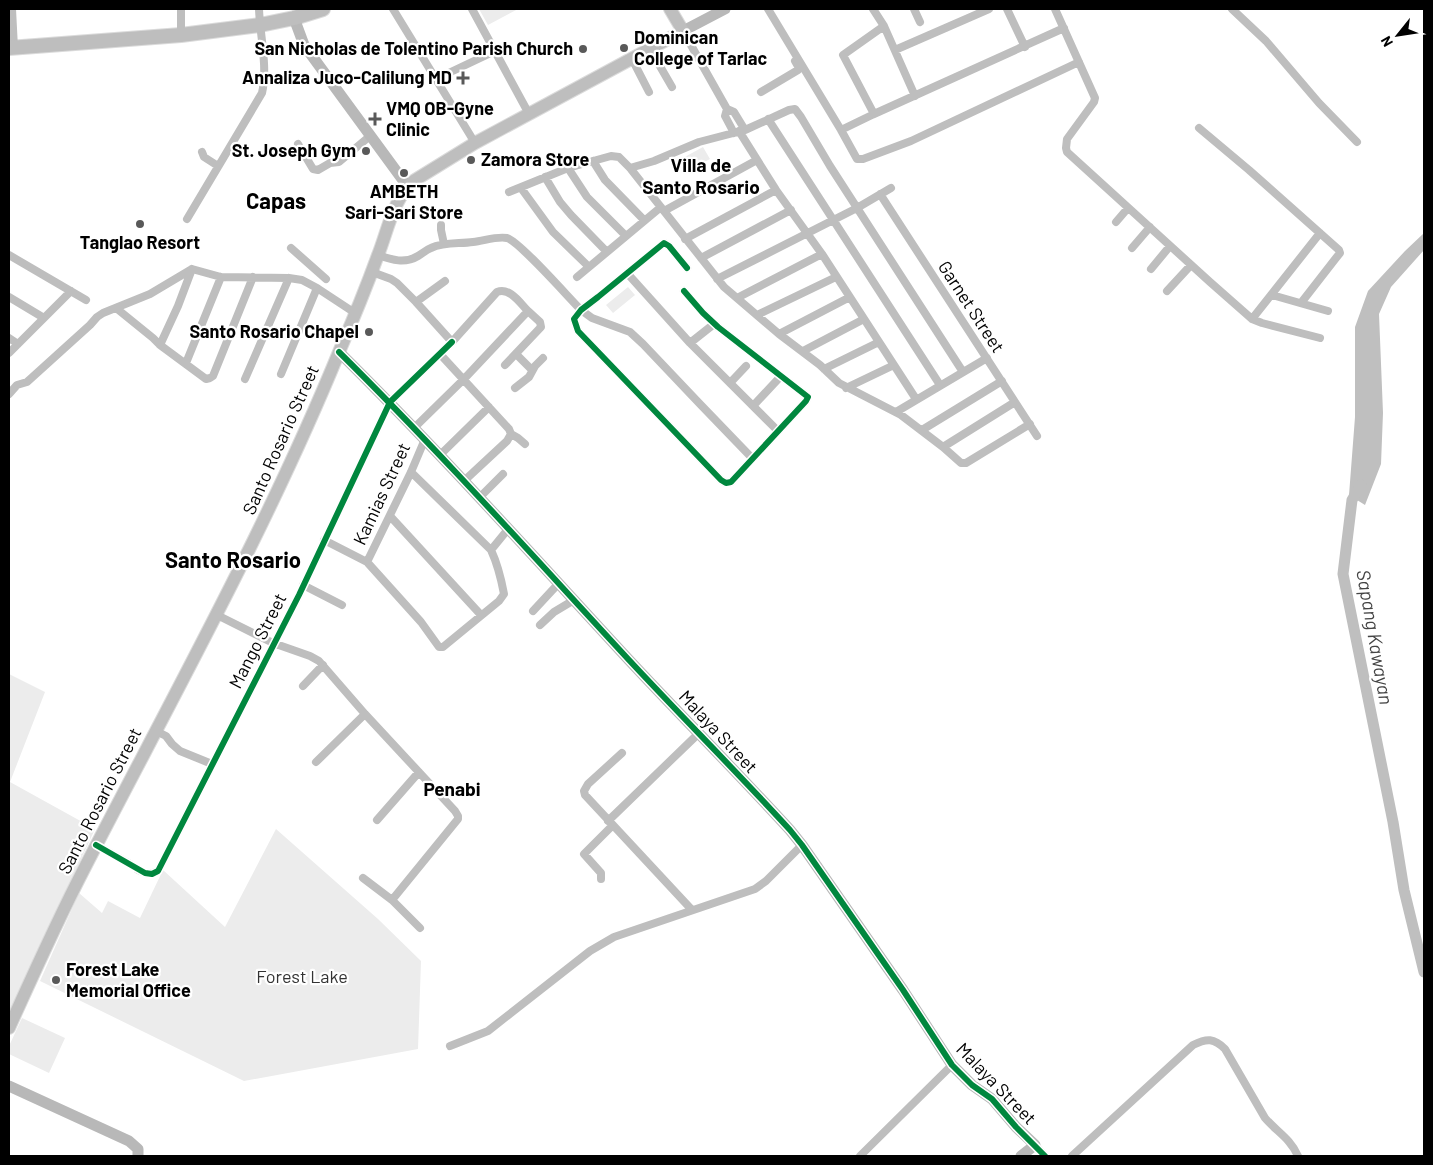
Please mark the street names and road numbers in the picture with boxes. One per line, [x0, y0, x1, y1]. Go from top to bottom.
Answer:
street label: Garnet Street [934, 256, 1010, 356]
street label: Santo Rosario Street [237, 361, 323, 518]
street label: Kamias Street [348, 439, 414, 548]
street label: Mango Street [224, 589, 291, 692]
street label: Malaya Street [675, 685, 763, 777]
street label: Santo Rosario Street [53, 724, 146, 877]
street label: Malaya Street [952, 1038, 1041, 1129]

